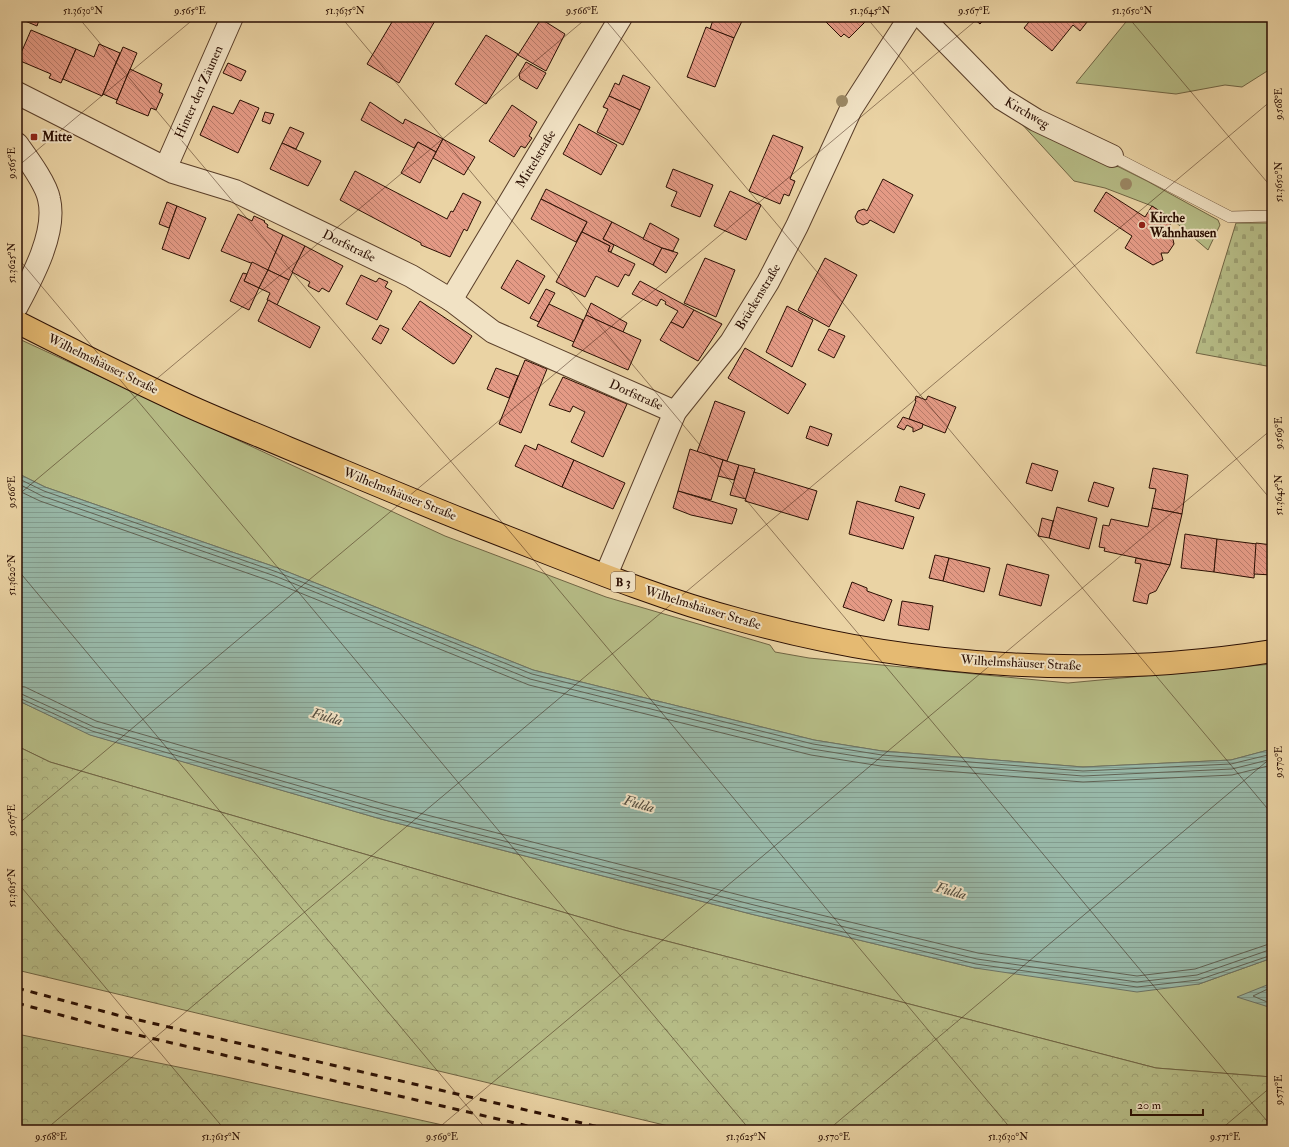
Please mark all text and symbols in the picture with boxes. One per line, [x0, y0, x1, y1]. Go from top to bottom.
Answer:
text: 51.3630°N [63, 5, 103, 17]
text: 9.565°E [173, 5, 206, 17]
text: 51.3635°N [325, 5, 365, 17]
text: 9.566°E [565, 5, 598, 17]
text: 51.3645°N [849, 5, 891, 17]
text: 9.567°E [957, 5, 990, 17]
text: 51.3650°N [1112, 5, 1152, 17]
street label: Hinter den Zäunen [171, 43, 227, 141]
text: 9.568°E [1273, 88, 1285, 121]
street label: Kirchweg [1002, 94, 1053, 132]
street label: Mittelstraße [513, 127, 560, 191]
place label: Mitte [41, 129, 72, 145]
marker: Mitte [29, 132, 39, 142]
text: 9.565°E [6, 147, 18, 180]
text: 51.3650°N [1273, 162, 1285, 202]
place label: Kirche Wahnhausen [1149, 210, 1217, 241]
marker: Kirche Wahnhausen [1137, 220, 1147, 230]
street label: Dorfstraße [320, 226, 379, 266]
text: 51.3625°N [6, 243, 18, 283]
street label: Brückenstraße [732, 260, 784, 333]
street label: Wilhelmshäuser Straße [44, 330, 161, 398]
street label: Dorfstraße [607, 376, 666, 414]
text: 9.569°E [1273, 417, 1285, 450]
street label: Wilhelmshäuser Straße [340, 464, 459, 524]
text: 51.3645°N [1273, 474, 1285, 516]
text: 9.566°E [6, 476, 18, 509]
text: 51.3620°N [6, 554, 18, 596]
road number: B 3 [611, 572, 635, 592]
street label: Wilhelmshäuser Straße [642, 582, 764, 633]
street label: Wilhelmshäuser Straße [959, 652, 1082, 674]
water label: Fulda [309, 704, 345, 730]
text: 9.570°E [1273, 746, 1285, 779]
water label: Fulda [621, 791, 657, 817]
text: 9.567°E [6, 804, 18, 837]
text: 51.3615°N [6, 868, 18, 908]
water label: Fulda [933, 878, 969, 904]
text: 9.571°E [1273, 1075, 1285, 1106]
scale bar [1131, 1091, 1203, 1117]
text: 20 m [1137, 1098, 1162, 1113]
text: 9.568°E [34, 1131, 67, 1143]
text: 51.3615°N [201, 1131, 241, 1143]
text: 9.569°E [425, 1131, 458, 1143]
text: 51.3625°N [726, 1131, 766, 1143]
text: 9.570°E [817, 1131, 850, 1143]
text: 51.3630°N [988, 1131, 1028, 1143]
text: 9.571°E [1209, 1131, 1240, 1143]

